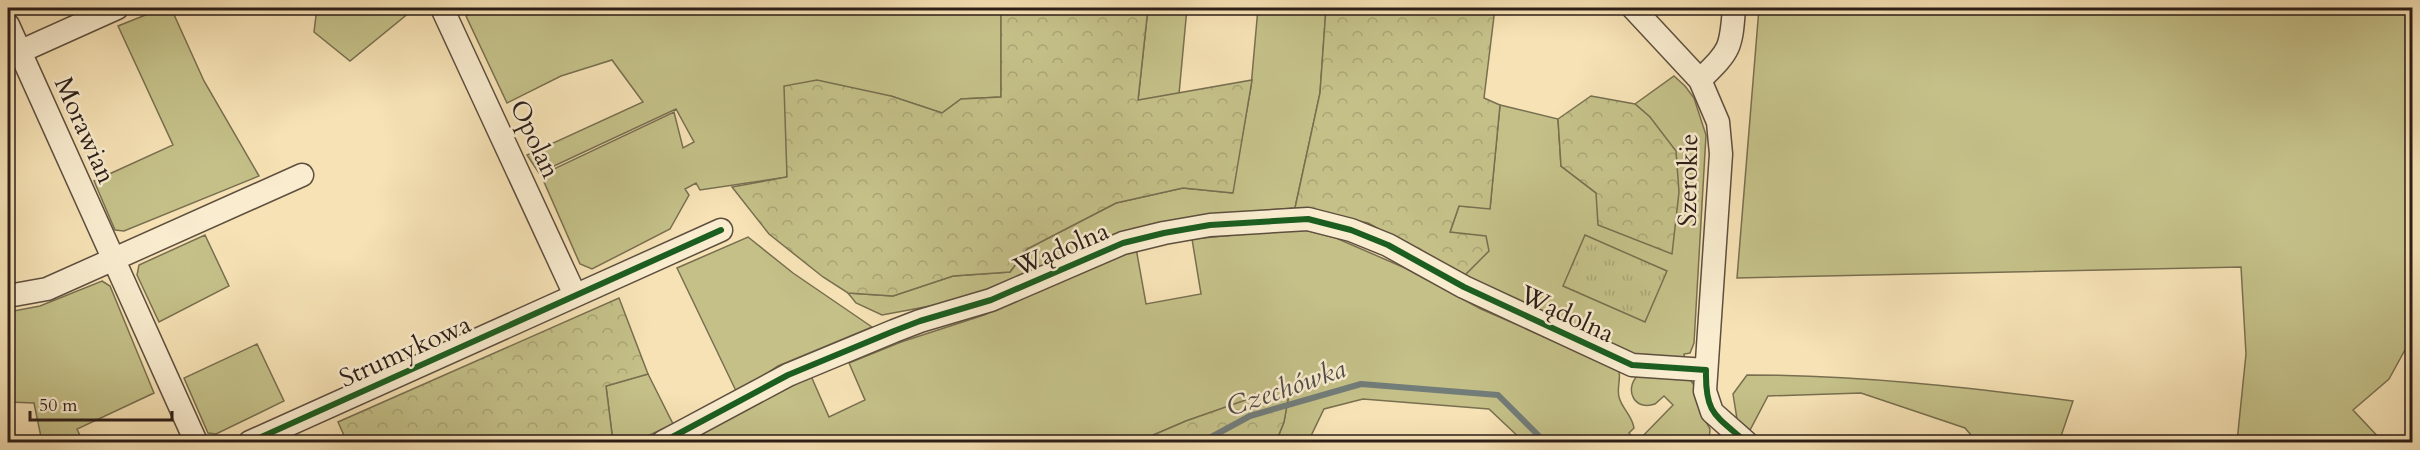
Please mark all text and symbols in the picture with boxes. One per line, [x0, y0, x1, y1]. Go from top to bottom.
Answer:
street label: Morawian [46, 71, 124, 189]
street label: Opolan [502, 94, 568, 184]
street label: Szerokie [1670, 133, 1706, 227]
street label: Wądolna [1007, 213, 1114, 285]
street label: Wądolna [1513, 277, 1620, 351]
street label: Strumykowa [334, 306, 476, 396]
water label: Czechówka [1221, 350, 1351, 426]
scale bar [30, 384, 172, 422]
text: 50 m [39, 393, 78, 418]

